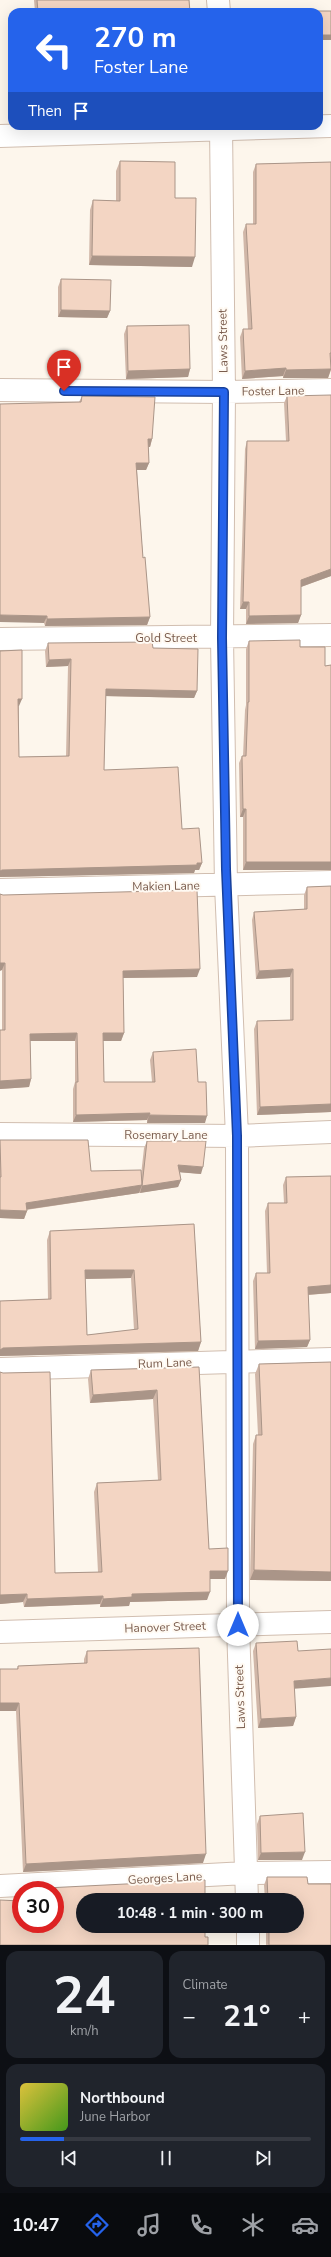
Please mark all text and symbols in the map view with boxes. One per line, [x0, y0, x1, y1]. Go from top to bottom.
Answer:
text: 270 m [94, 19, 177, 57]
icon: left [28, 24, 80, 76]
text: Foster Lane [94, 55, 188, 79]
icon: arrive [70, 100, 92, 122]
text: Then [28, 101, 62, 121]
street label: Laws Street [214, 308, 232, 373]
pin [47, 350, 81, 391]
icon: arrive [53, 356, 75, 378]
street label: Foster Lane [242, 382, 304, 400]
street label: Gold Street [135, 630, 198, 646]
street label: Makien Lane [132, 877, 200, 895]
street label: Rosemary Lane [124, 1127, 208, 1143]
street label: Rum Lane [138, 1354, 192, 1372]
position arrow [217, 1604, 259, 1646]
street label: Hanover Street [124, 1618, 207, 1636]
street label: Laws Street [231, 1664, 249, 1729]
street label: Georges Lane [127, 1868, 203, 1888]
speed limit sign: 30 [12, 1881, 64, 1933]
text: 10:48 · 1 min · 300 m [117, 1903, 263, 1923]
text: 24 [53, 1960, 115, 2031]
text: Climate [183, 1976, 228, 1994]
text: 21° [223, 1996, 270, 2037]
text: − [183, 2002, 196, 2032]
text: + [298, 2002, 311, 2032]
text: km/h [70, 2022, 99, 2040]
text: Northbound [80, 2088, 165, 2108]
text: June Harbor [80, 2108, 150, 2126]
icon: previous [58, 2147, 80, 2169]
icon: pause [155, 2147, 177, 2169]
icon: next [252, 2147, 274, 2169]
icon: directions [83, 2211, 111, 2239]
icon: music [135, 2211, 163, 2239]
icon: phone [187, 2211, 215, 2239]
icon: climate [239, 2211, 267, 2239]
icon: car [291, 2211, 319, 2239]
text: 10:47 [12, 2213, 60, 2237]

